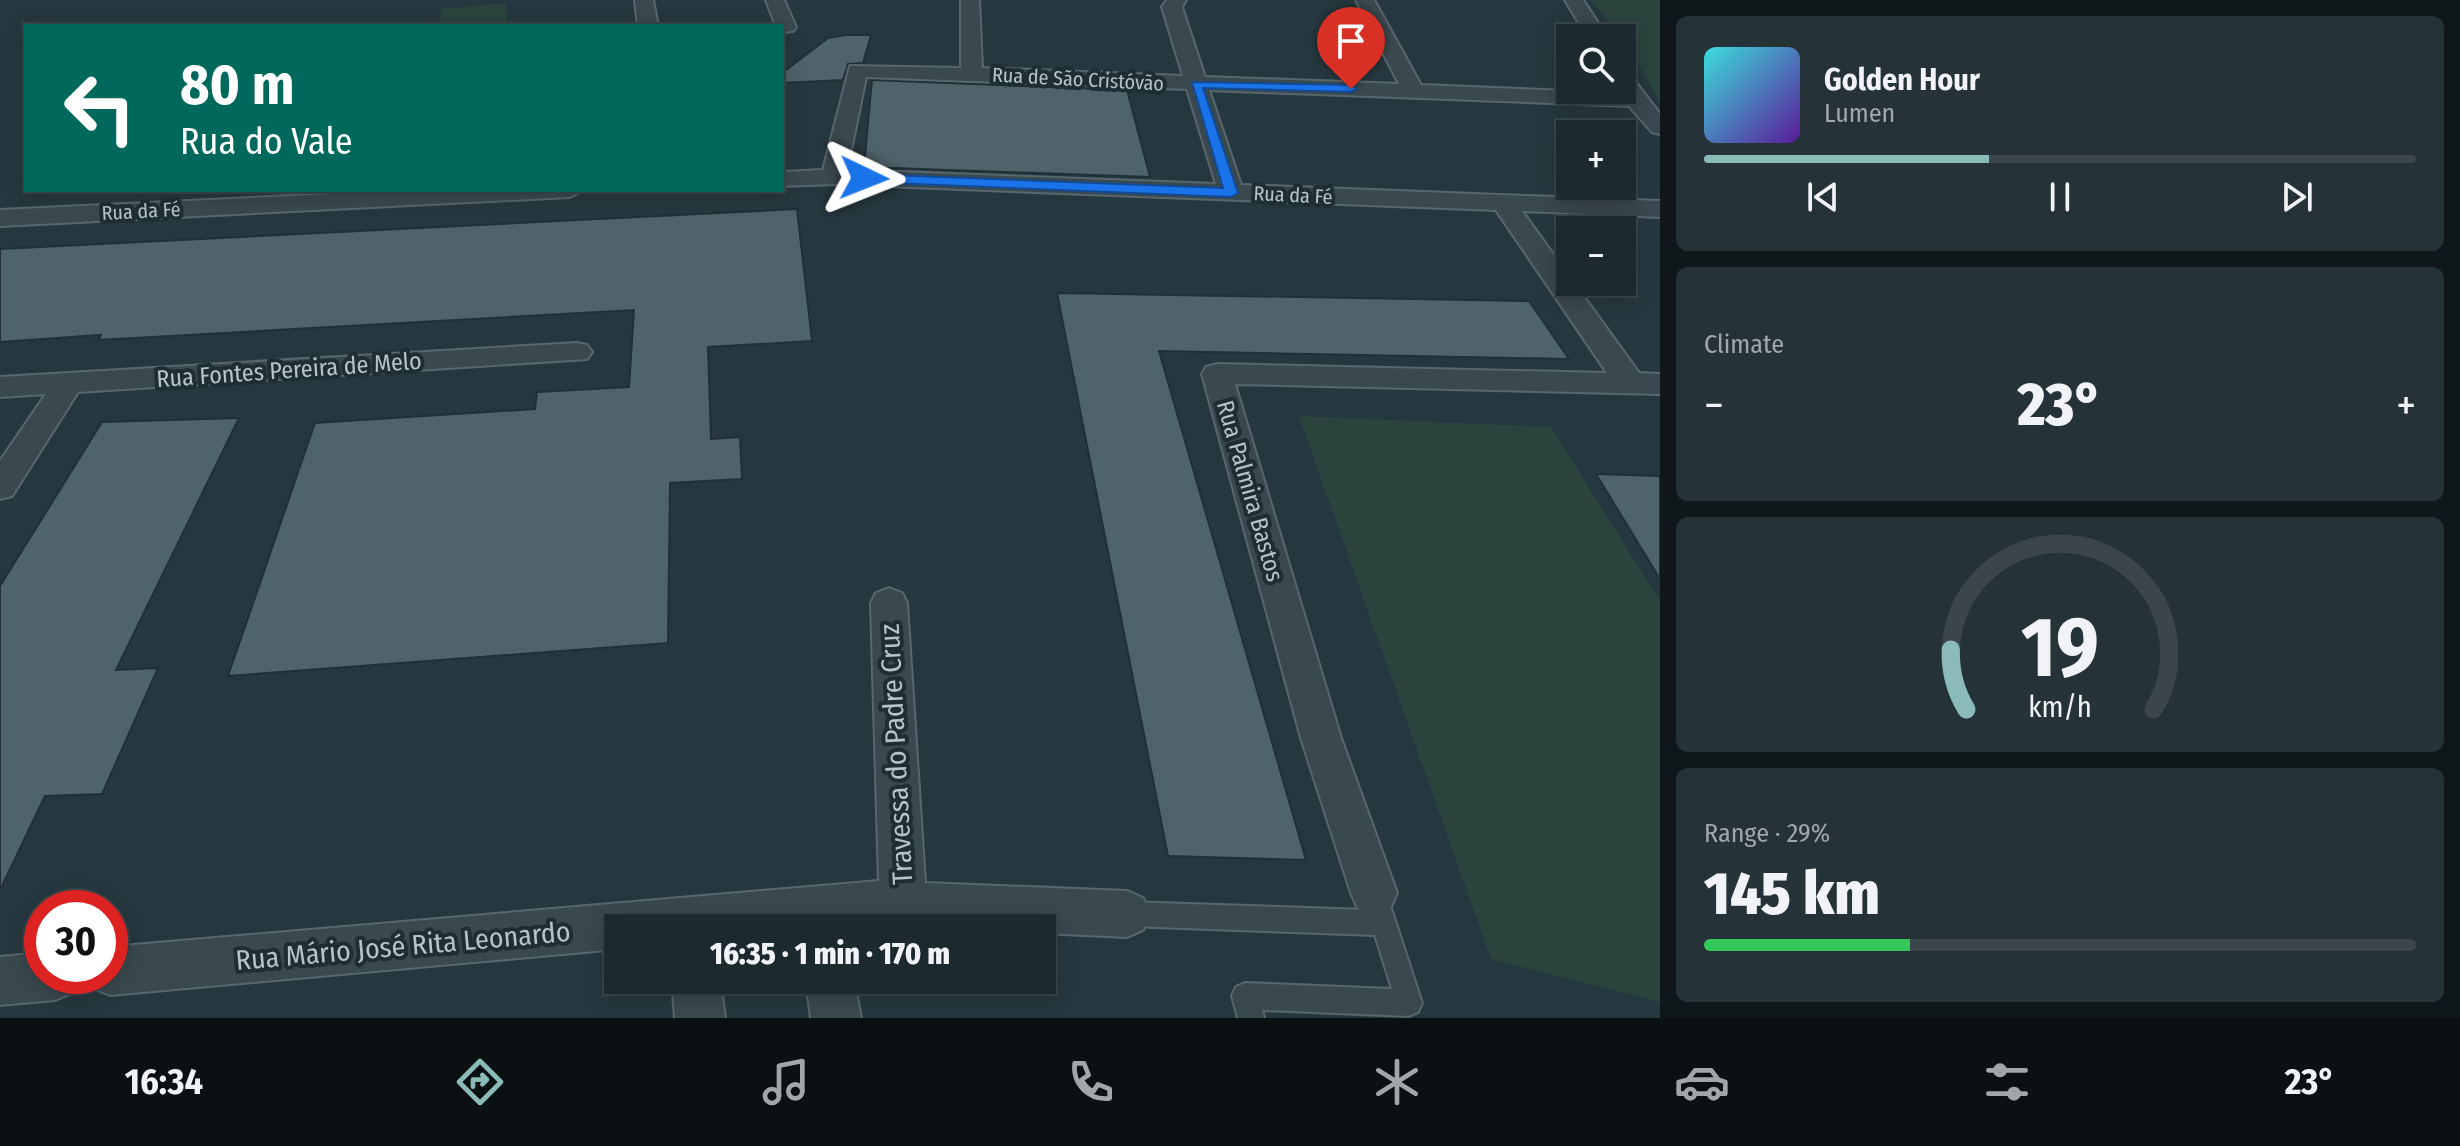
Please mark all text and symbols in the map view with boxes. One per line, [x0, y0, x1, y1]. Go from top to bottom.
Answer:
pin [1317, 7, 1385, 89]
icon: arrive [1329, 19, 1373, 63]
map controls [1556, 24, 1636, 296]
button: search [1556, 24, 1636, 104]
text: 80 m [180, 52, 295, 119]
icon: left [48, 56, 152, 160]
text: Golden Hour [1824, 62, 1980, 98]
street label: Rua de São Cristóvão [991, 63, 1165, 95]
text: Lumen [1824, 98, 1895, 129]
text: Rua do Vale [180, 120, 353, 164]
button: + [1556, 120, 1636, 200]
position arrow [822, 136, 906, 220]
icon: previous [1801, 175, 1845, 219]
icon: pause [2038, 175, 2082, 219]
icon: next [2275, 175, 2319, 219]
street label: Rua da Fé [1253, 181, 1333, 209]
street label: Rua da Fé [101, 197, 181, 225]
button: − [1556, 216, 1636, 296]
text: Climate [1704, 329, 1784, 360]
street label: Rua Fontes Pereira de Melo [156, 347, 422, 393]
text: 23° [2017, 369, 2102, 441]
text: − [1704, 379, 1724, 432]
text: + [2396, 379, 2416, 432]
street label: Rua Palmira Bastos [1211, 397, 1289, 585]
text: 19 [2021, 598, 2099, 698]
street label: Travessa do Padre Cruz [873, 623, 919, 885]
text: km/h [2028, 690, 2092, 725]
text: Range · 29% [1704, 818, 1830, 849]
text: 145 km [1704, 858, 1880, 930]
speed limit sign: 30 [24, 890, 128, 994]
street label: Rua Mário José Rita Leonardo [234, 915, 572, 977]
text: 16:35 · 1 min · 170 m [710, 936, 950, 972]
icon: directions [452, 1054, 508, 1110]
icon: music [758, 1054, 814, 1110]
icon: phone [1063, 1054, 1119, 1110]
icon: climate [1369, 1054, 1425, 1110]
icon: car [1674, 1054, 1730, 1110]
icon: filters [1979, 1054, 2035, 1110]
text: 16:34 [125, 1060, 203, 1104]
text: 23° [2285, 1060, 2335, 1104]

